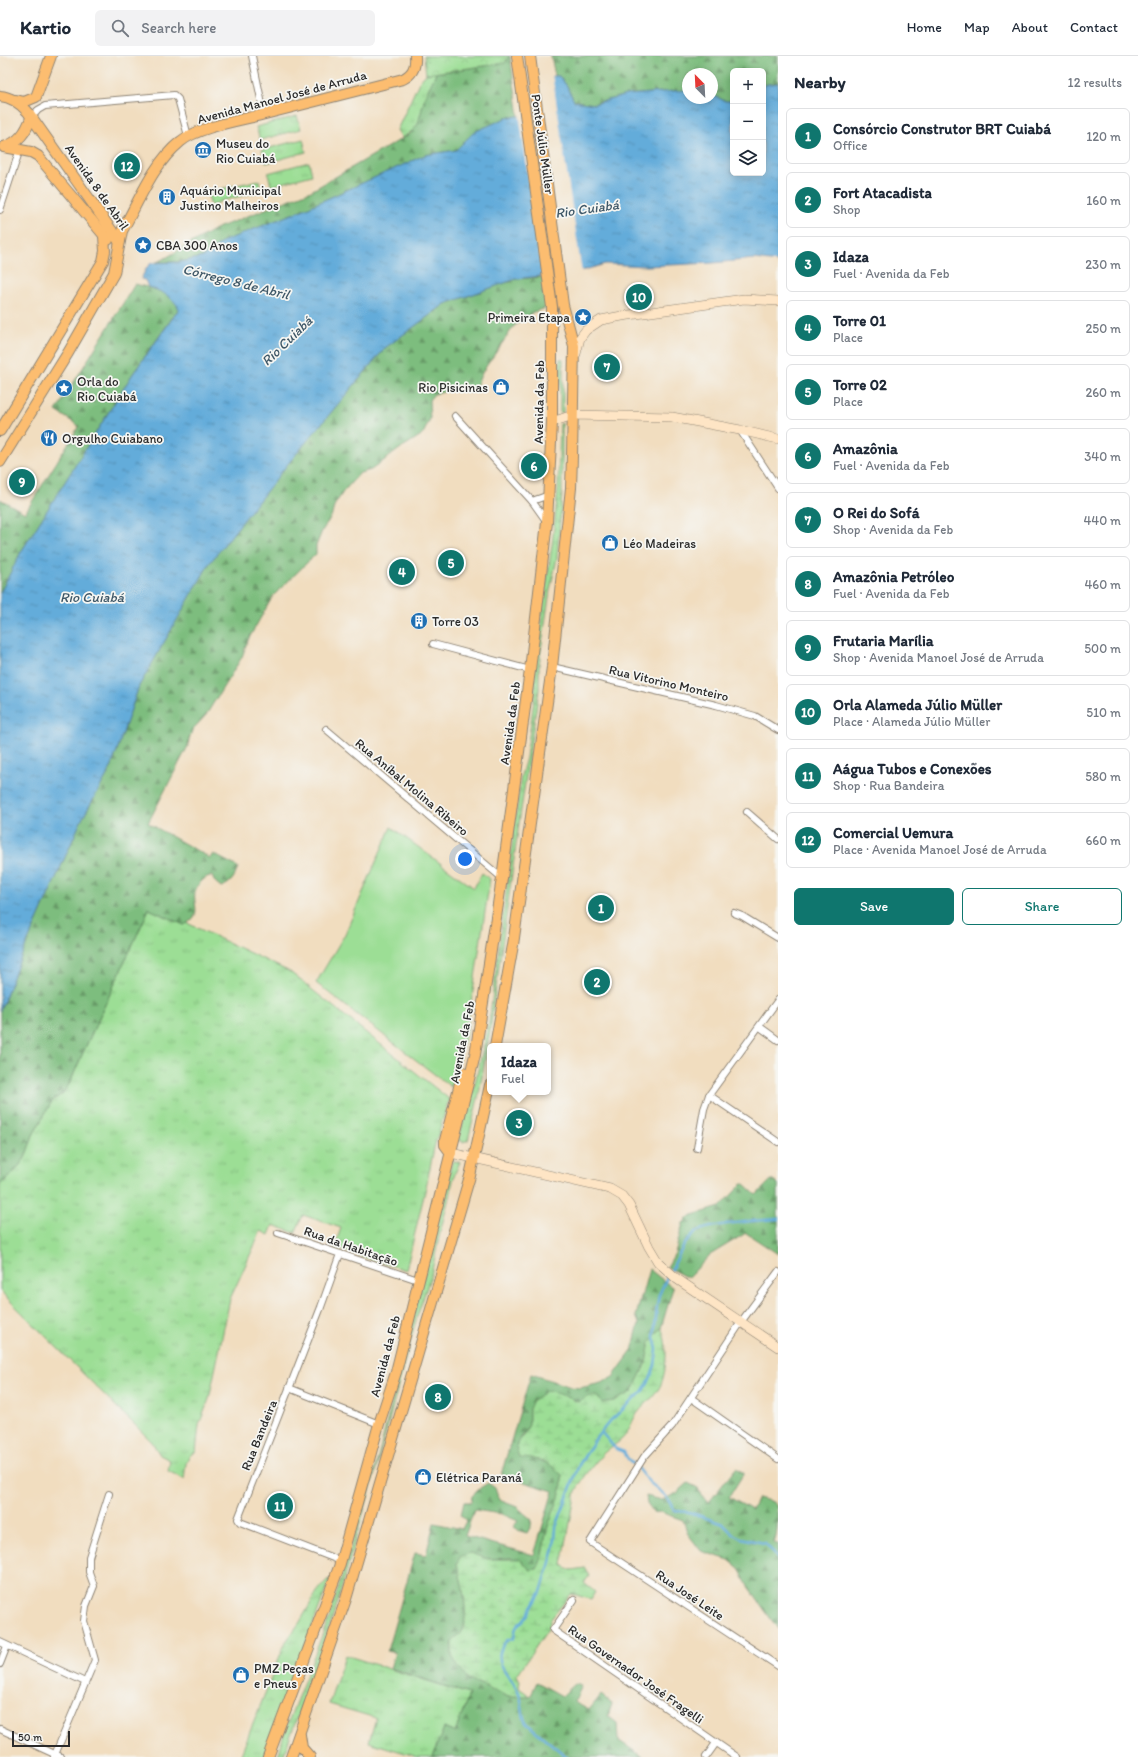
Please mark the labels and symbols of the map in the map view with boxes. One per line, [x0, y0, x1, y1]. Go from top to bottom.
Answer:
street label: Avenida Manoel José de Arruda [196, 67, 369, 127]
north arrow [682, 68, 718, 104]
street label: Ponte Júlio Müller [529, 93, 558, 196]
place label: Museu do Rio Cuiabá [216, 136, 276, 166]
museum icon: Museu do Rio Cuiabá [193, 140, 213, 160]
street label: Avenida 8 de Abril [62, 141, 132, 233]
pin: 12 [114, 151, 140, 181]
place label: Aquário Municipal Justino Malheiros [180, 183, 281, 213]
building icon: Aquário Municipal Justino Malheiros [157, 187, 177, 207]
water label: Rio Cuiabá [554, 196, 621, 222]
place icon: CBA 300 Anos [133, 235, 153, 255]
place label: CBA 300 Anos [156, 238, 238, 253]
water label: Córrego 8 de Abril [181, 261, 292, 304]
pin: 10 [626, 282, 652, 312]
place icon: Primeira Etapa [573, 307, 593, 327]
place label: Primeira Etapa [488, 310, 570, 325]
water label: Rio Cuiabá [258, 312, 316, 369]
pin: 7 [594, 352, 620, 382]
street label: Avenida da Feb [531, 360, 547, 444]
place label: Orla do Rio Cuiabá [77, 374, 137, 404]
shop icon: Rio Pisicinas [491, 377, 511, 397]
place icon: Orla do Rio Cuiabá [54, 378, 74, 398]
place label: Rio Pisicinas [418, 380, 488, 395]
restaurant icon: Orgulho Cuiabano [39, 428, 59, 448]
place label: Orgulho Cuiabano [62, 431, 163, 446]
pin: 6 [521, 451, 547, 481]
pin: 9 [9, 467, 35, 497]
shop icon: Léo Madeiras [600, 533, 620, 553]
place label: Léo Madeiras [623, 536, 696, 551]
pin: 5 [438, 548, 464, 578]
pin: 4 [389, 557, 415, 587]
water label: Rio Cuiabá [60, 589, 125, 606]
building icon: Torre 03 [409, 611, 429, 631]
place label: Torre 03 [432, 614, 479, 629]
street label: Rua Vitorino Monteiro [608, 662, 731, 704]
street label: Avenida da Feb [497, 680, 523, 766]
street label: Rua Aníbal Molina Ribeiro [352, 735, 472, 839]
your location [455, 849, 475, 869]
pin: 1 [588, 893, 614, 923]
pin: 2 [584, 967, 610, 997]
street label: Avenida da Feb [447, 999, 477, 1085]
pin: 3 [506, 1108, 532, 1138]
street label: Rua da Habitação [302, 1223, 400, 1269]
street label: Avenida da Feb [367, 1313, 403, 1398]
pin: 8 [425, 1382, 451, 1412]
street label: Rua Bandeira [238, 1397, 280, 1473]
shop icon: Elétrica Paraná [413, 1467, 433, 1487]
place label: Elétrica Paraná [436, 1470, 522, 1485]
pin: 11 [267, 1491, 293, 1521]
street label: Rua José Leite [653, 1567, 727, 1623]
street label: Rua Governador José Fragelli [565, 1621, 707, 1727]
place label: PMZ Peças e Pneus [254, 1661, 314, 1691]
shop icon: PMZ Peças e Pneus [231, 1665, 251, 1685]
scale bar [12, 1729, 70, 1748]

